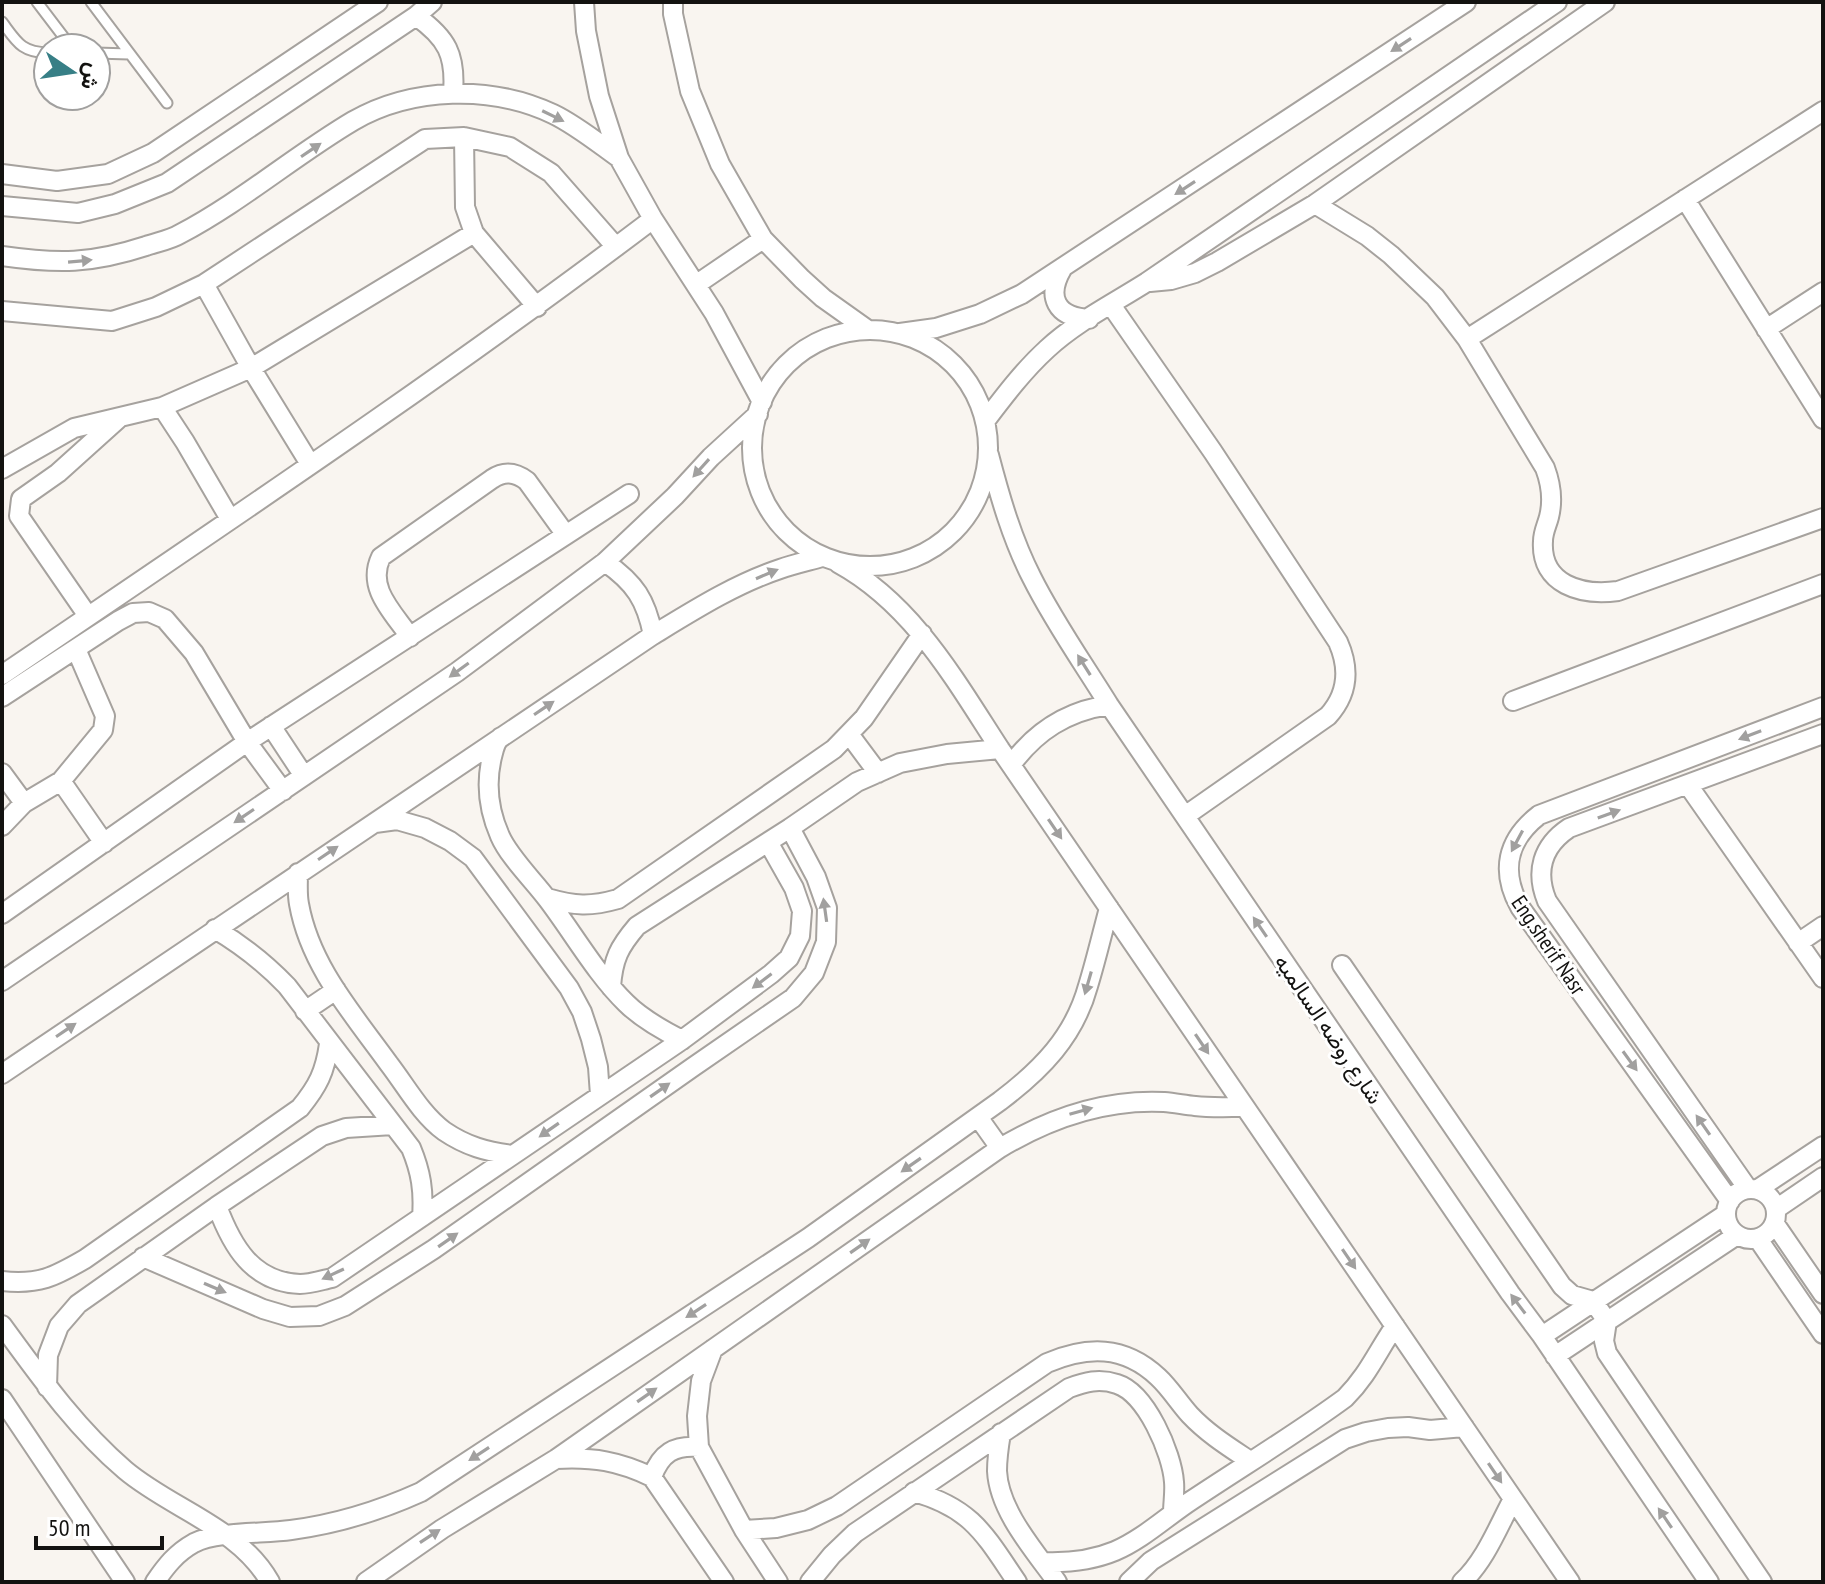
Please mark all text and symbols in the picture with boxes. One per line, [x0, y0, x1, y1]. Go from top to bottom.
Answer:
north arrow [32, 32, 112, 112]
one-way arrow [1391, 37, 1412, 52]
text: ش [75, 60, 108, 93]
one-way arrow [542, 109, 565, 123]
one-way arrow [300, 143, 321, 158]
one-way arrow [1174, 181, 1195, 196]
one-way arrow [67, 254, 92, 267]
one-way arrow [692, 458, 710, 477]
one-way arrow [755, 568, 778, 581]
one-way arrow [1077, 654, 1091, 676]
one-way arrow [449, 662, 470, 677]
one-way arrow [534, 701, 555, 716]
one-way arrow [1738, 729, 1762, 742]
one-way arrow [1597, 807, 1621, 819]
one-way arrow [234, 808, 255, 823]
one-way arrow [1047, 819, 1062, 840]
one-way arrow [1511, 830, 1525, 852]
one-way arrow [318, 846, 339, 861]
street label: Eng.sherif Nasr [1506, 890, 1592, 1000]
one-way arrow [818, 897, 831, 922]
one-way arrow [1253, 917, 1268, 938]
street label: شارع روضه السالميه [1268, 949, 1389, 1110]
one-way arrow [752, 972, 772, 988]
one-way arrow [1081, 972, 1094, 996]
one-way arrow [56, 1023, 77, 1038]
one-way arrow [1194, 1033, 1209, 1054]
one-way arrow [1622, 1051, 1637, 1072]
one-way arrow [650, 1083, 671, 1098]
one-way arrow [1069, 1105, 1094, 1117]
one-way arrow [1696, 1114, 1711, 1135]
one-way arrow [539, 1122, 560, 1137]
one-way arrow [901, 1157, 922, 1172]
one-way arrow [437, 1233, 458, 1248]
one-way arrow [850, 1239, 871, 1254]
one-way arrow [1341, 1248, 1356, 1269]
one-way arrow [322, 1267, 345, 1281]
one-way arrow [203, 1282, 226, 1295]
one-way arrow [1510, 1293, 1526, 1314]
one-way arrow [686, 1303, 707, 1318]
one-way arrow [637, 1388, 658, 1403]
one-way arrow [468, 1446, 490, 1461]
one-way arrow [1487, 1463, 1502, 1484]
scale bar [36, 1500, 162, 1550]
one-way arrow [1658, 1507, 1673, 1528]
text: 50 m [48, 1512, 90, 1543]
one-way arrow [419, 1529, 440, 1544]

